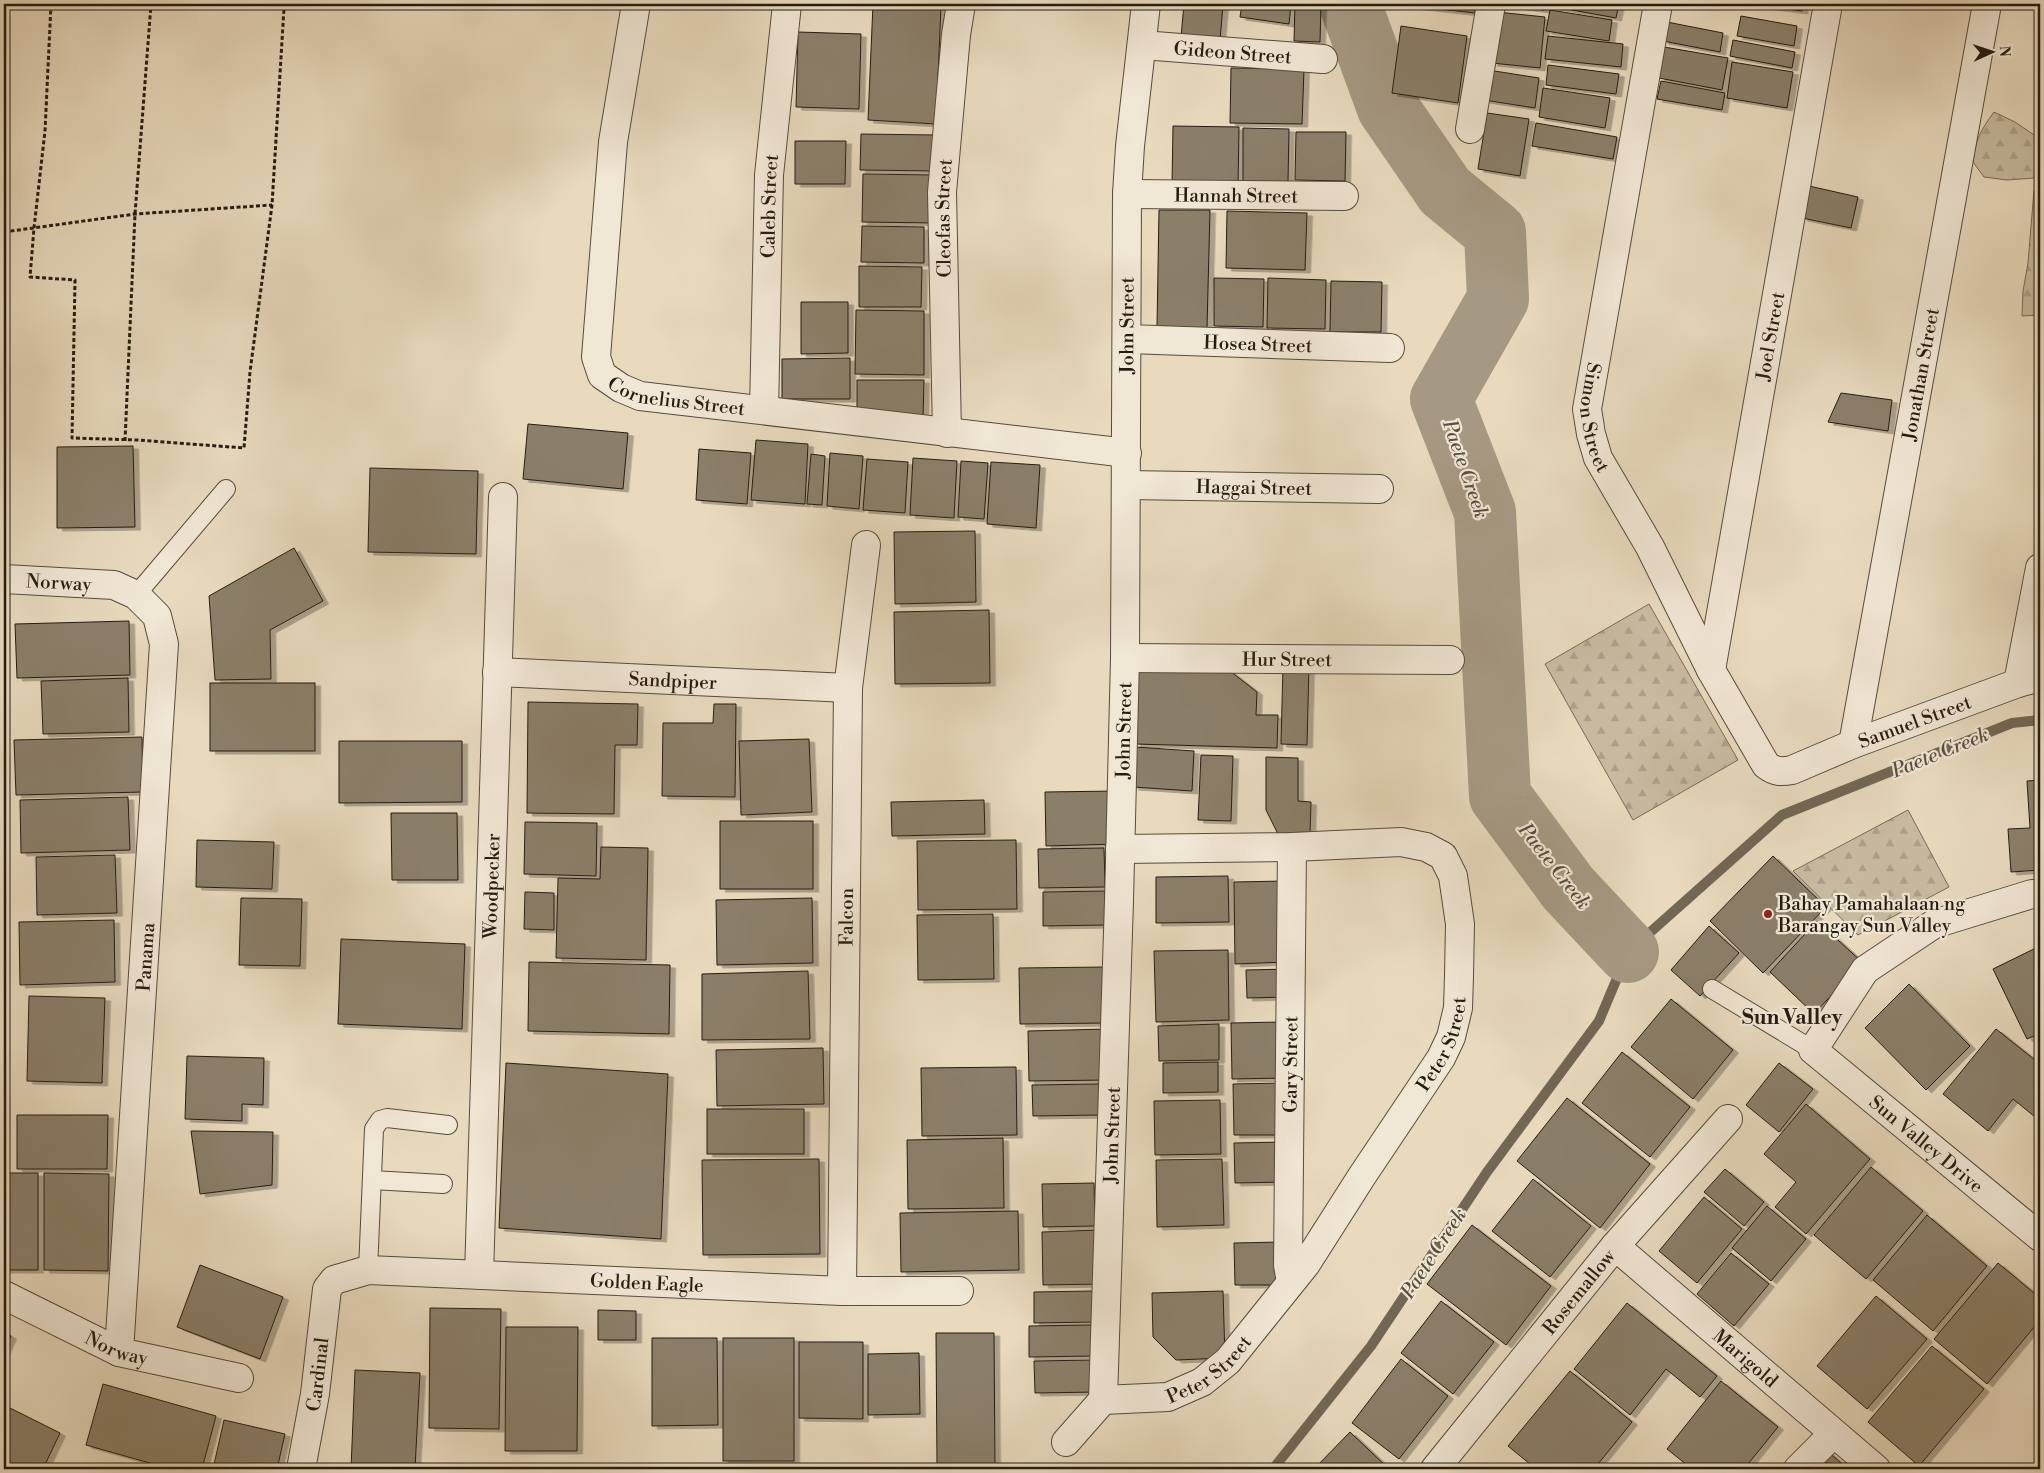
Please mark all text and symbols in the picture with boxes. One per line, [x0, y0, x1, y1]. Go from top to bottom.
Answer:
north arrow [1966, 28, 2016, 78]
street label: Gideon Street [1173, 36, 1293, 70]
text: N [1995, 45, 2013, 57]
street label: Caleb Street [756, 153, 784, 258]
street label: Cleofas Street [931, 157, 958, 278]
street label: Hannah Street [1174, 183, 1298, 209]
street label: John Street [1115, 276, 1140, 375]
street label: Joel Street [1751, 290, 1790, 383]
street label: Jonathan Street [1897, 306, 1945, 444]
street label: Hosea Street [1203, 331, 1313, 358]
street label: Simon Street [1574, 361, 1615, 477]
street label: Cornelius Street [603, 371, 747, 421]
water label: Paete Creek [1436, 416, 1493, 522]
street label: Haggai Street [1196, 475, 1312, 501]
street label: Norway [26, 569, 93, 597]
street label: Hur Street [1242, 648, 1332, 672]
street label: Sandpiper [628, 667, 718, 695]
street label: John Street [1111, 681, 1137, 780]
street label: Samuel Street [1855, 690, 1975, 754]
water label: Paete Creek [1887, 723, 1993, 785]
water label: Paete Creek [1512, 818, 1595, 915]
street label: Woodpecker [478, 833, 506, 941]
street label: Falcon [834, 888, 859, 946]
place label: Bahay Pamahalaan ng Barangay Sun Valley [1777, 892, 1965, 938]
marker: Bahay Pamahalaan ng Barangay Sun Valley [1762, 908, 1774, 920]
street label: Panama [132, 922, 160, 992]
street label: Peter Street [1411, 996, 1472, 1096]
district label: Sun Valley [1742, 1005, 1843, 1031]
street label: Gary Street [1278, 1015, 1303, 1113]
street label: John Street [1099, 1086, 1126, 1185]
street label: Sun Valley Drive [1864, 1090, 1988, 1198]
water label: Paete Creek [1395, 1204, 1473, 1305]
street label: Rosemallow [1537, 1244, 1621, 1340]
street label: Golden Eagle [589, 1269, 704, 1298]
street label: Marigold [1708, 1324, 1783, 1393]
street label: Norway [81, 1326, 151, 1371]
street label: Peter Street [1163, 1330, 1257, 1409]
street label: Cardinal [301, 1336, 334, 1414]

